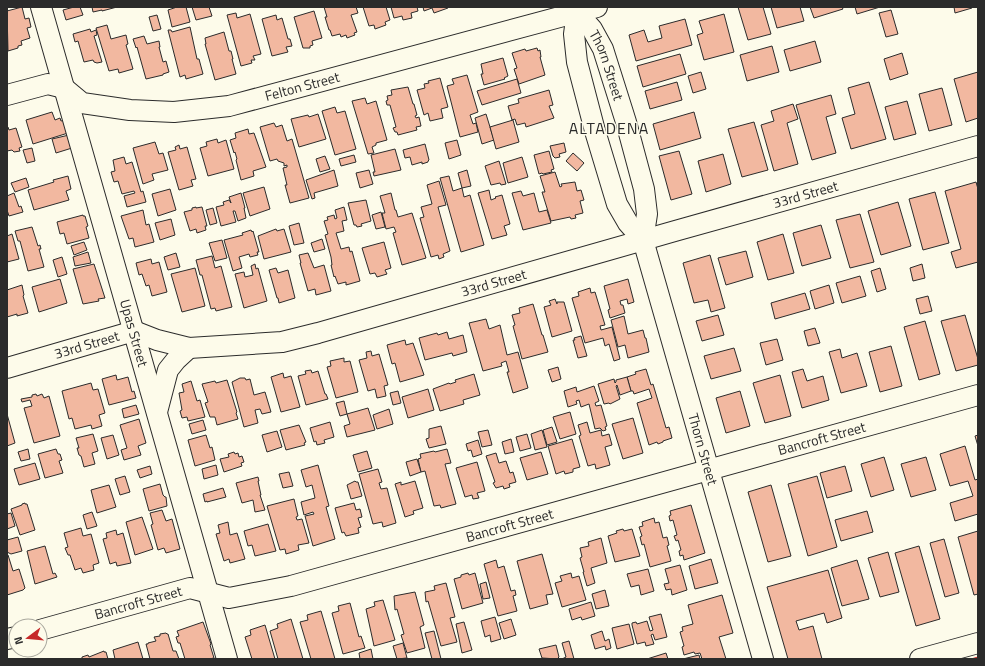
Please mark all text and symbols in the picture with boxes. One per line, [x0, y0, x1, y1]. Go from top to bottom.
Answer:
street label: Thorn Street [584, 26, 630, 103]
street label: Felton Street [262, 66, 342, 106]
district label: ALTADENA [569, 116, 649, 140]
street label: 33rd Street [770, 175, 840, 213]
street label: 33rd Street [458, 263, 529, 302]
street label: Upas Street [115, 297, 154, 369]
street label: 33rd Street [51, 325, 122, 364]
street label: Thorn Street [683, 410, 724, 487]
street label: Bancroft Street [775, 416, 868, 460]
street label: Bancroft Street [463, 503, 556, 547]
street label: Bancroft Street [92, 580, 184, 624]
north arrow [8, 618, 48, 658]
text: N [10, 635, 27, 647]

